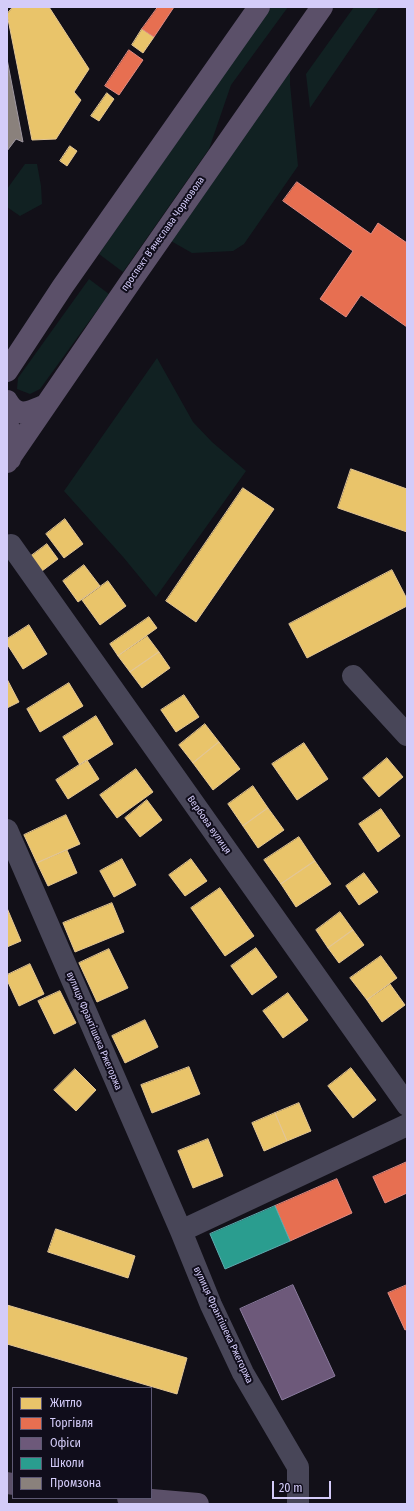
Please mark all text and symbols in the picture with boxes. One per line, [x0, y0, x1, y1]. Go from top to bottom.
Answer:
street label: проспект Вʼячеслава Чорновола [119, 174, 207, 294]
street label: Вербова вулиця [184, 794, 234, 856]
street label: вулиця Франтішека Ржегоржа [64, 970, 124, 1092]
street label: вулиця Франтішека Ржегоржа [191, 1265, 255, 1385]
legend [12, 1387, 152, 1499]
text: Житло [50, 1396, 82, 1410]
text: Торгівля [50, 1416, 93, 1430]
text: Офіси [50, 1436, 81, 1450]
text: Школи [50, 1456, 84, 1470]
scale bar [274, 1473, 333, 1499]
text: Промзона [50, 1476, 101, 1490]
text: 20 m [279, 1481, 303, 1495]

